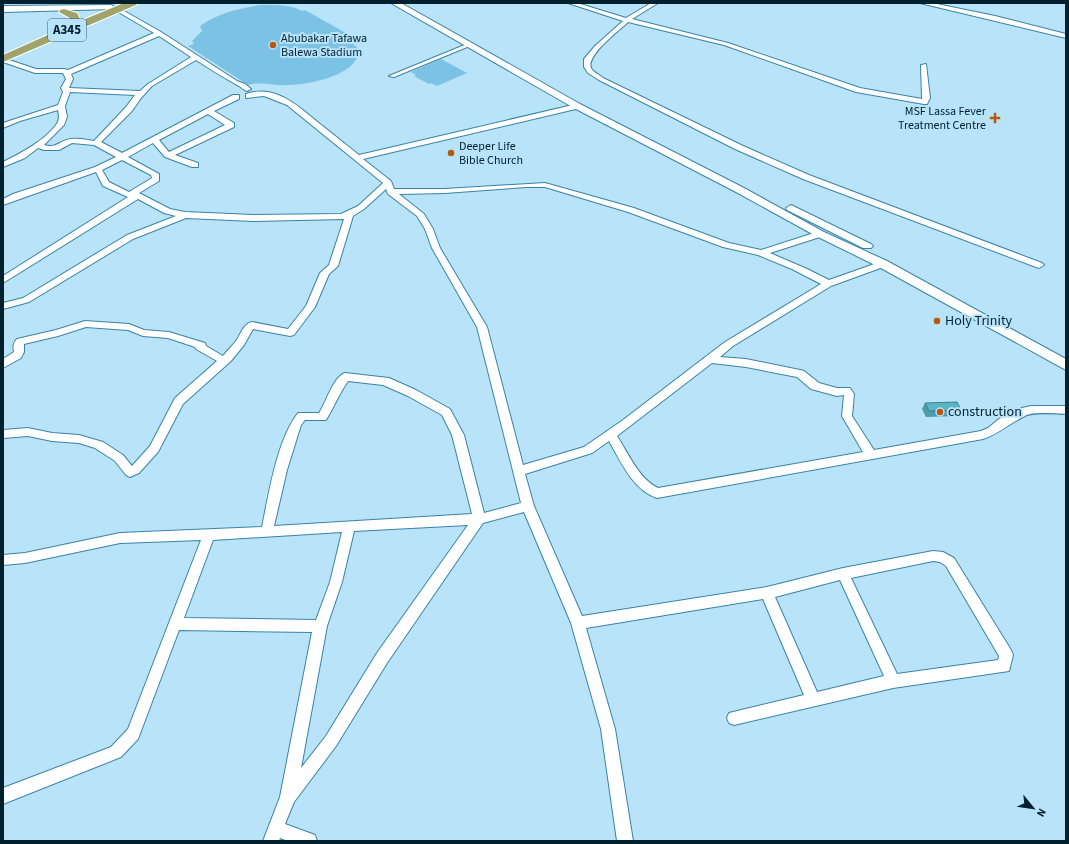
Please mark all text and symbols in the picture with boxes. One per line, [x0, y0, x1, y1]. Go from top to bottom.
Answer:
road number: A345 [48, 19, 86, 41]
place label: Abubakar Tafawa Balewa Stadium [281, 30, 367, 61]
marker: Abubakar Tafawa Balewa Stadium [268, 40, 278, 50]
place label: MSF Lassa Fever Treatment Centre [898, 103, 987, 134]
marker: MSF Lassa Fever Treatment Centre [989, 112, 1001, 124]
place label: Deeper Life Bible Church [459, 138, 523, 169]
marker: Deeper Life Bible Church [446, 148, 456, 158]
place label: Holy Trinity [945, 311, 1013, 331]
marker: Holy Trinity [932, 316, 942, 326]
place label: construction [948, 402, 1022, 422]
marker: construction [935, 407, 945, 417]
north arrow [1013, 788, 1053, 828]
text: N [1033, 806, 1050, 819]

